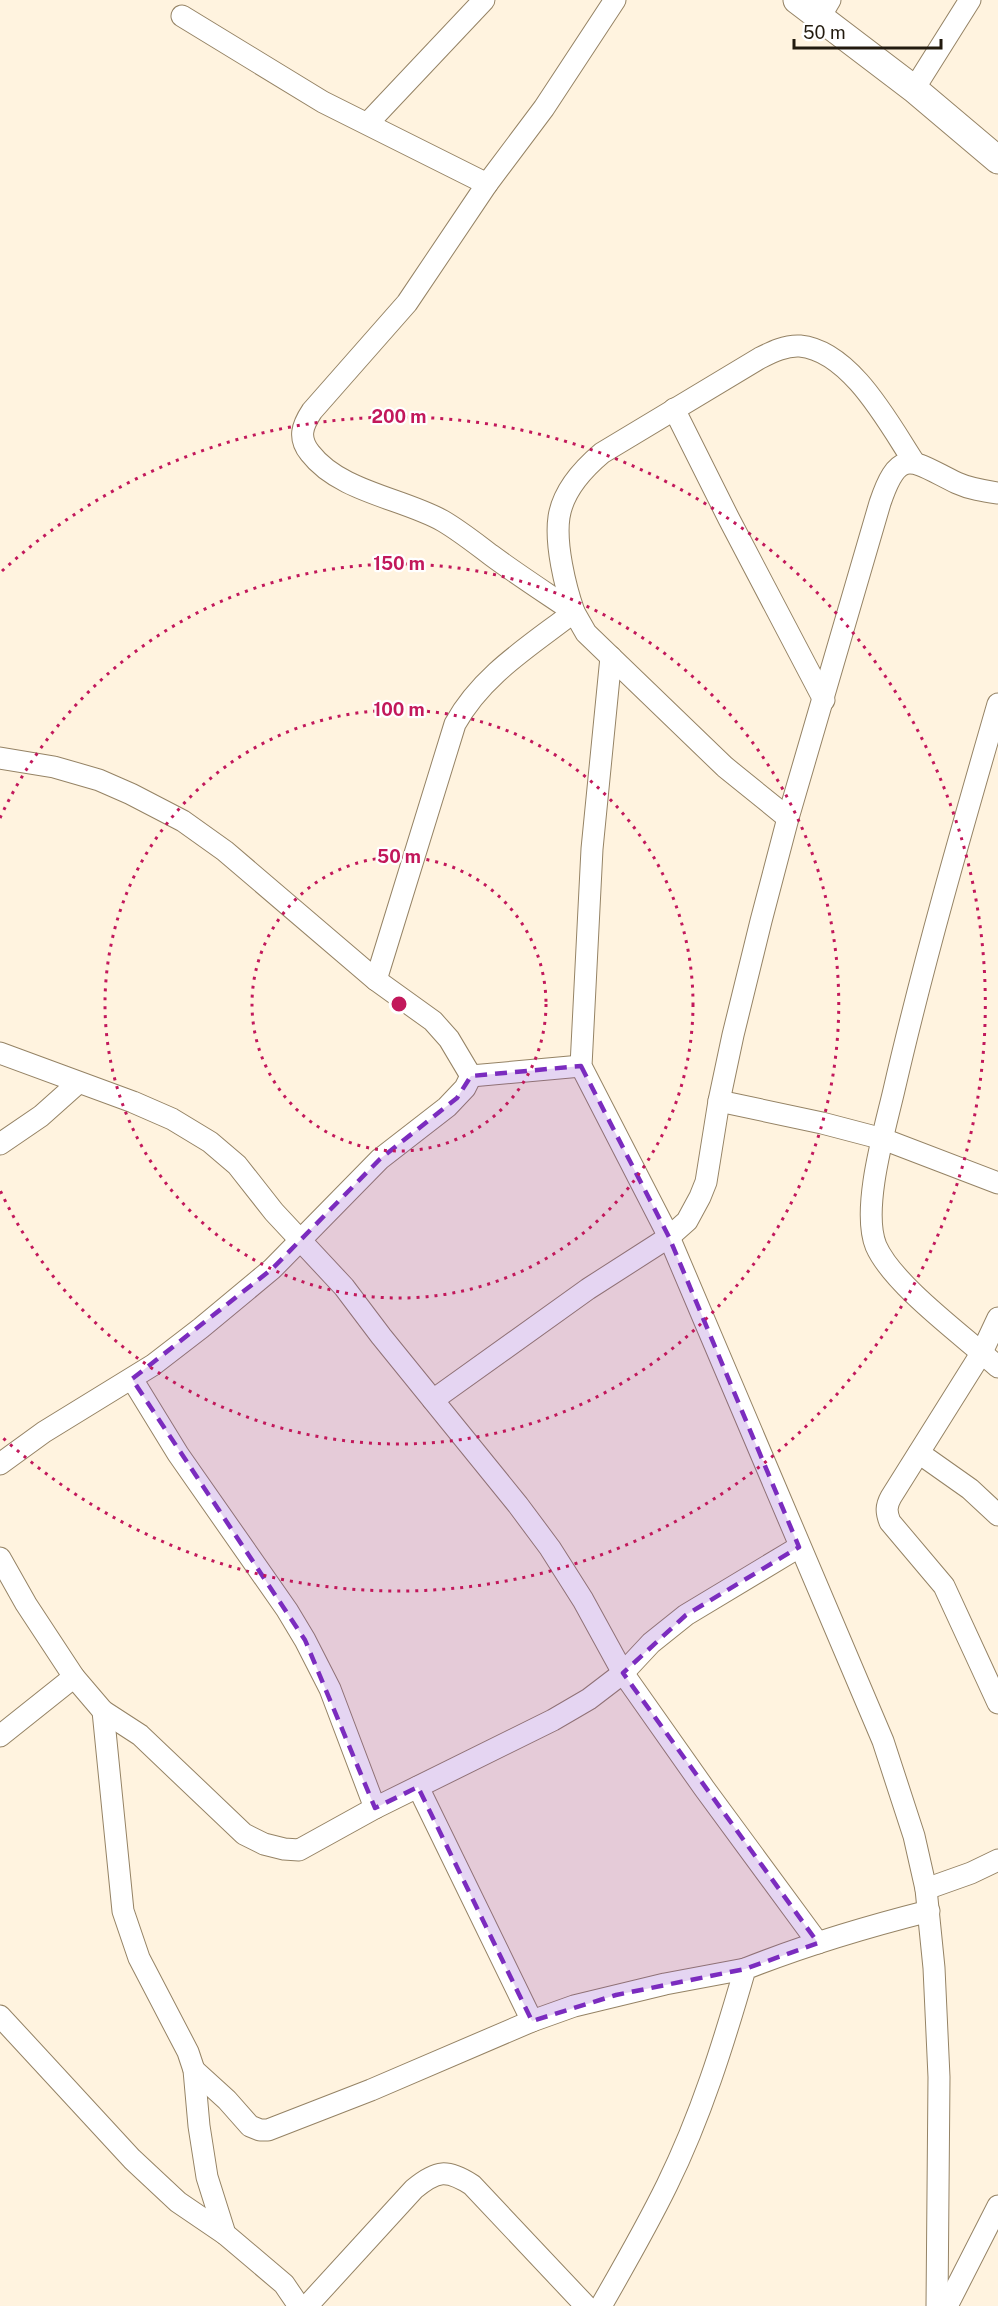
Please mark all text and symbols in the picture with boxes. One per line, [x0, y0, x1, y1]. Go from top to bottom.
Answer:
scale bar [794, 12, 941, 50]
text: 50 m [803, 22, 846, 43]
text: 200 m [372, 406, 426, 427]
text: 150 m [373, 553, 425, 574]
text: 100 m [373, 699, 425, 720]
text: 50 m [377, 846, 421, 867]
centre of rings [389, 994, 409, 1014]

